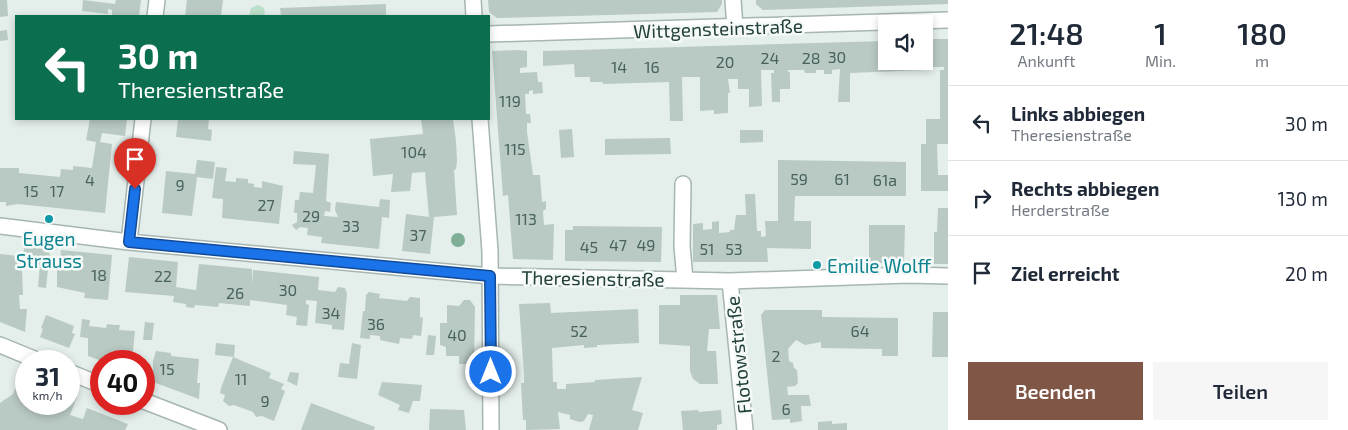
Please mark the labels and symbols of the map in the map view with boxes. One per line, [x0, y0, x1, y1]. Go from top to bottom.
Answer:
street label: Wittgensteinstraße [633, 14, 803, 42]
house number: 30 [828, 47, 846, 66]
house number: 24 [761, 48, 780, 67]
house number: 28 [802, 48, 820, 67]
house number: 20 [716, 52, 734, 71]
house number: 14 [611, 57, 627, 76]
house number: 16 [644, 57, 660, 76]
house number: 119 [499, 91, 521, 110]
pin [114, 138, 156, 189]
house number: 115 [504, 139, 526, 158]
house number: 104 [401, 142, 427, 161]
house number: 59 [790, 169, 808, 188]
house number: 61 [834, 169, 850, 188]
house number: 4 [85, 170, 95, 189]
house number: 61a [873, 170, 897, 189]
house number: 9 [175, 175, 185, 194]
house number: 15 [24, 181, 38, 200]
house number: 17 [50, 181, 64, 200]
house number: 27 [257, 195, 275, 214]
house number: 29 [302, 206, 320, 225]
house number: 113 [515, 209, 537, 228]
marker: Eugen Strauss [43, 213, 55, 225]
house number: 33 [342, 216, 360, 235]
house number: 37 [409, 225, 427, 244]
place label: Eugen Strauss [16, 227, 82, 272]
house number: 47 [609, 235, 627, 254]
house number: 49 [637, 235, 656, 254]
house number: 45 [580, 237, 598, 256]
house number: 51 [700, 239, 714, 258]
house number: 53 [725, 239, 743, 258]
place label: Emilie Wolff [827, 254, 932, 277]
marker: Emilie Wolff [811, 259, 823, 271]
house number: 18 [91, 265, 107, 284]
street label: Theresienstraße [521, 265, 665, 291]
house number: 22 [154, 266, 172, 285]
house number: 30 [279, 280, 297, 299]
house number: 26 [226, 283, 244, 302]
street label: Flotowstraße [720, 295, 756, 415]
house number: 34 [322, 303, 341, 322]
house number: 36 [367, 314, 385, 333]
house number: 52 [570, 321, 588, 340]
house number: 64 [851, 321, 870, 340]
house number: 40 [447, 325, 467, 344]
position arrow [464, 345, 516, 397]
house number: 2 [772, 346, 781, 365]
speed limit sign: 40 [90, 350, 155, 415]
house number: 15 [160, 359, 174, 378]
house number: 11 [235, 369, 247, 388]
house number: 9 [260, 391, 270, 410]
house number: 6 [781, 399, 791, 418]

